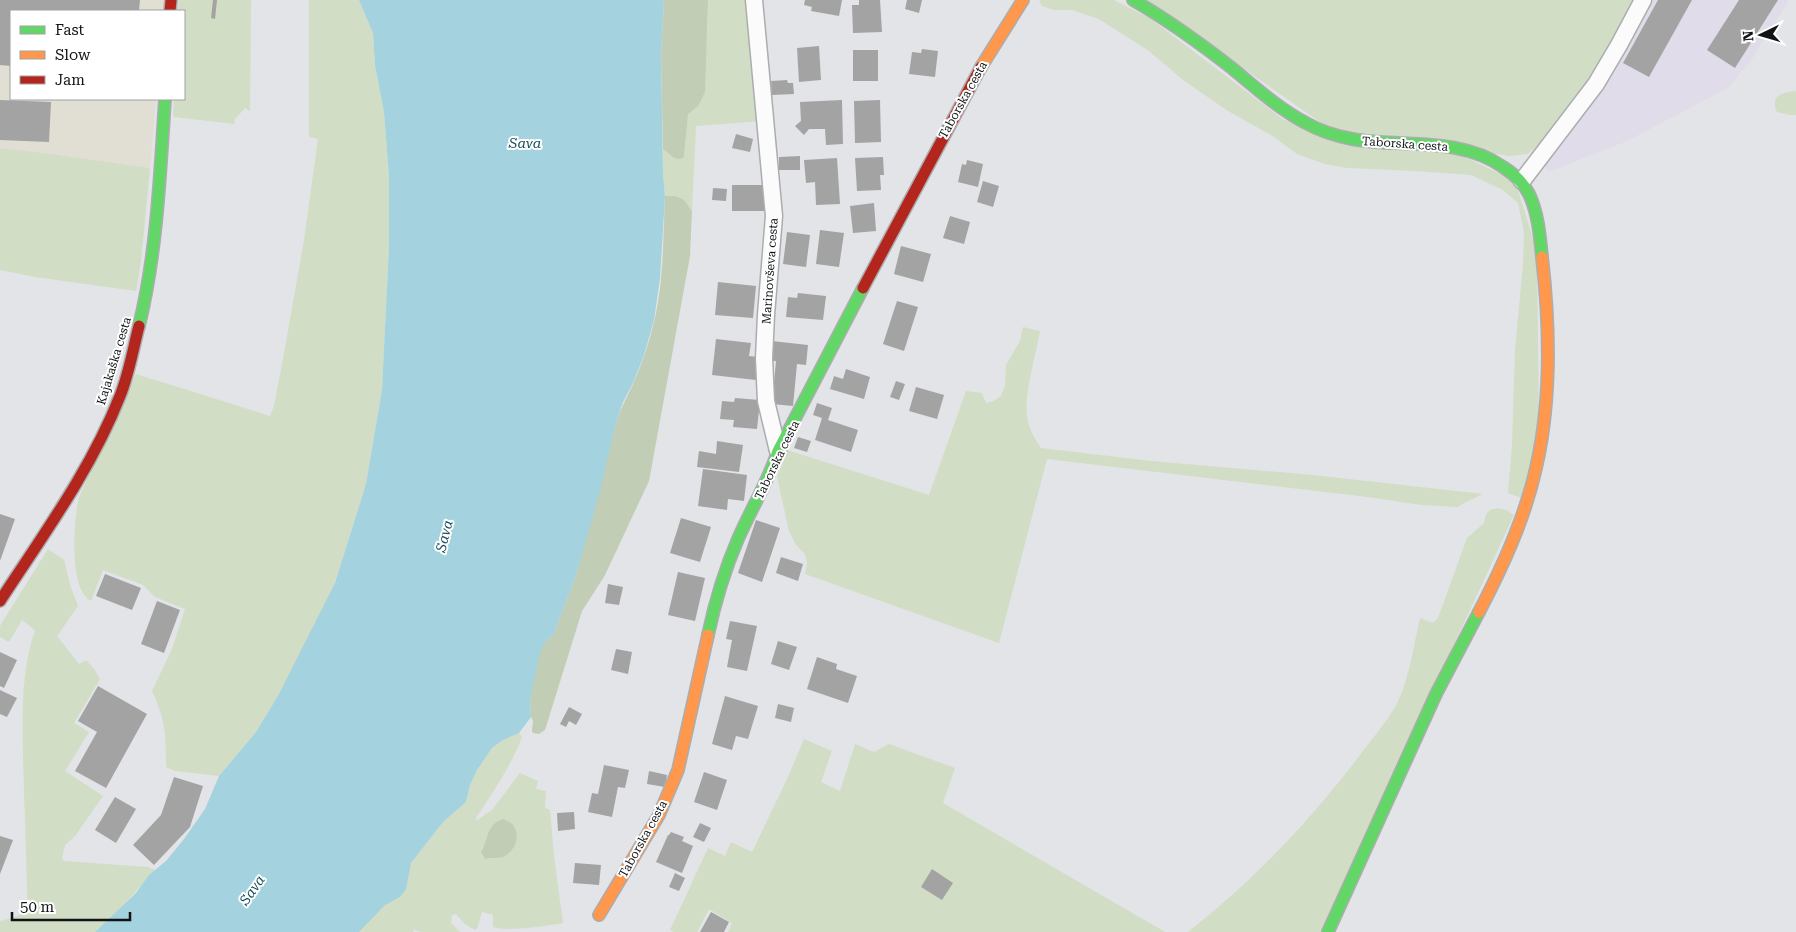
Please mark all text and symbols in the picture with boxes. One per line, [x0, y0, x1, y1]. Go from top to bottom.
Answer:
legend [10, 10, 185, 100]
north arrow [1736, 10, 1786, 60]
text: Fast [55, 21, 85, 39]
text: N [1740, 30, 1756, 42]
text: Slow [55, 46, 91, 64]
street label: Taborska cesta [936, 59, 990, 141]
text: Jam [55, 71, 85, 89]
street label: Taborska cesta [1362, 134, 1449, 154]
water label: Sava [508, 135, 541, 151]
street label: Marinovševa cesta [759, 217, 781, 325]
street label: Kajakaška cesta [94, 315, 134, 407]
street label: Taborska cesta [752, 418, 802, 502]
water label: Sava [432, 518, 456, 555]
street label: Taborska cesta [616, 798, 670, 880]
water label: Sava [236, 872, 268, 909]
scale bar [12, 890, 130, 922]
text: 50 m [20, 898, 55, 916]

